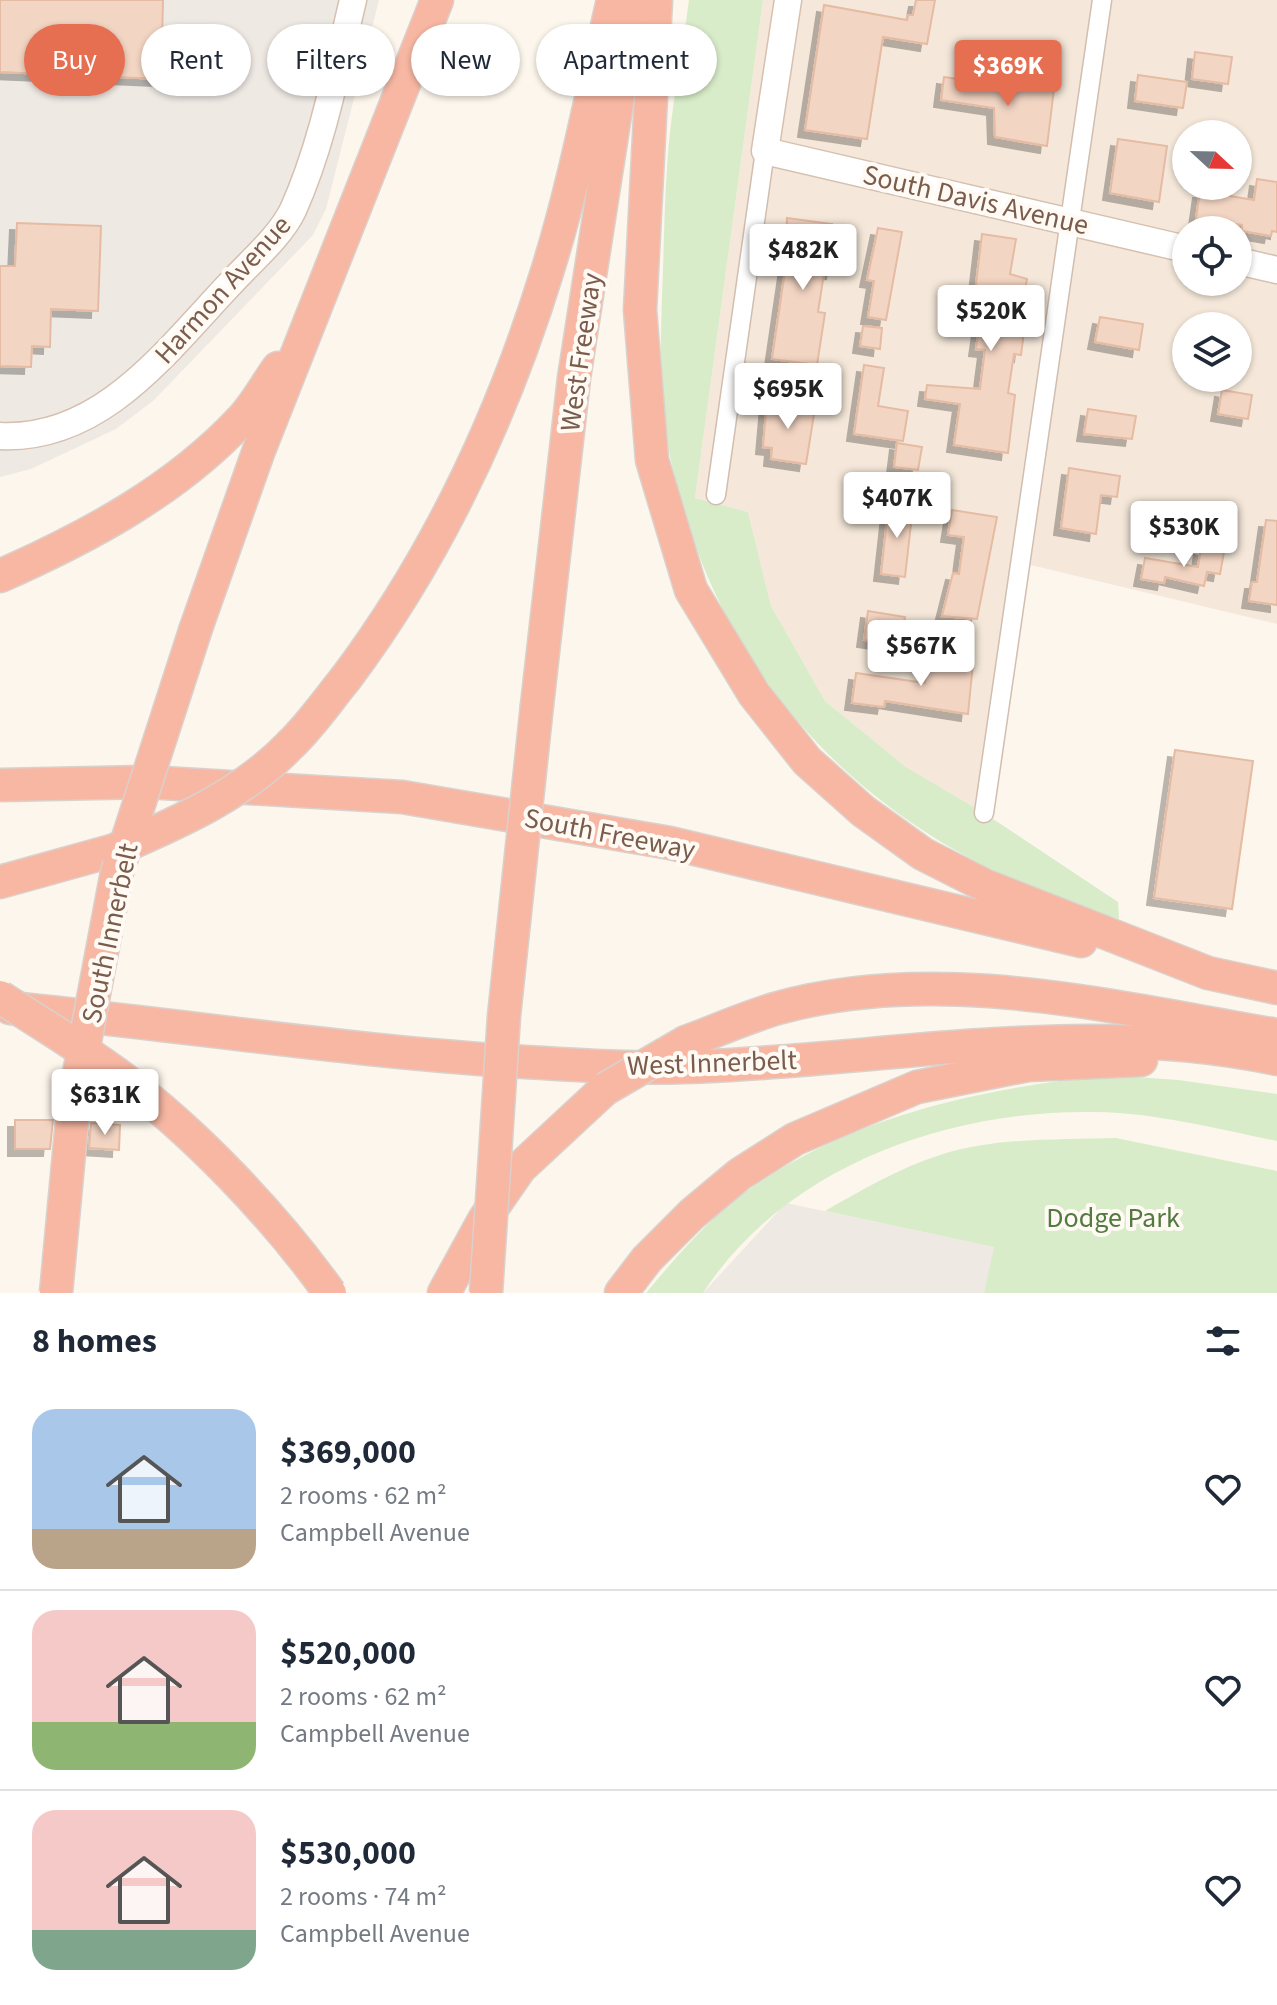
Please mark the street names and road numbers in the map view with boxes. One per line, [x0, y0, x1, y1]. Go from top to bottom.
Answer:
street label: South Davis Avenue [859, 155, 1093, 245]
street label: Harmon Avenue [145, 207, 300, 373]
street label: West Freeway [550, 270, 612, 434]
street label: South Freeway [521, 798, 699, 870]
street label: South Innerbelt [71, 839, 149, 1027]
street label: West Innerbelt [627, 1040, 798, 1086]

